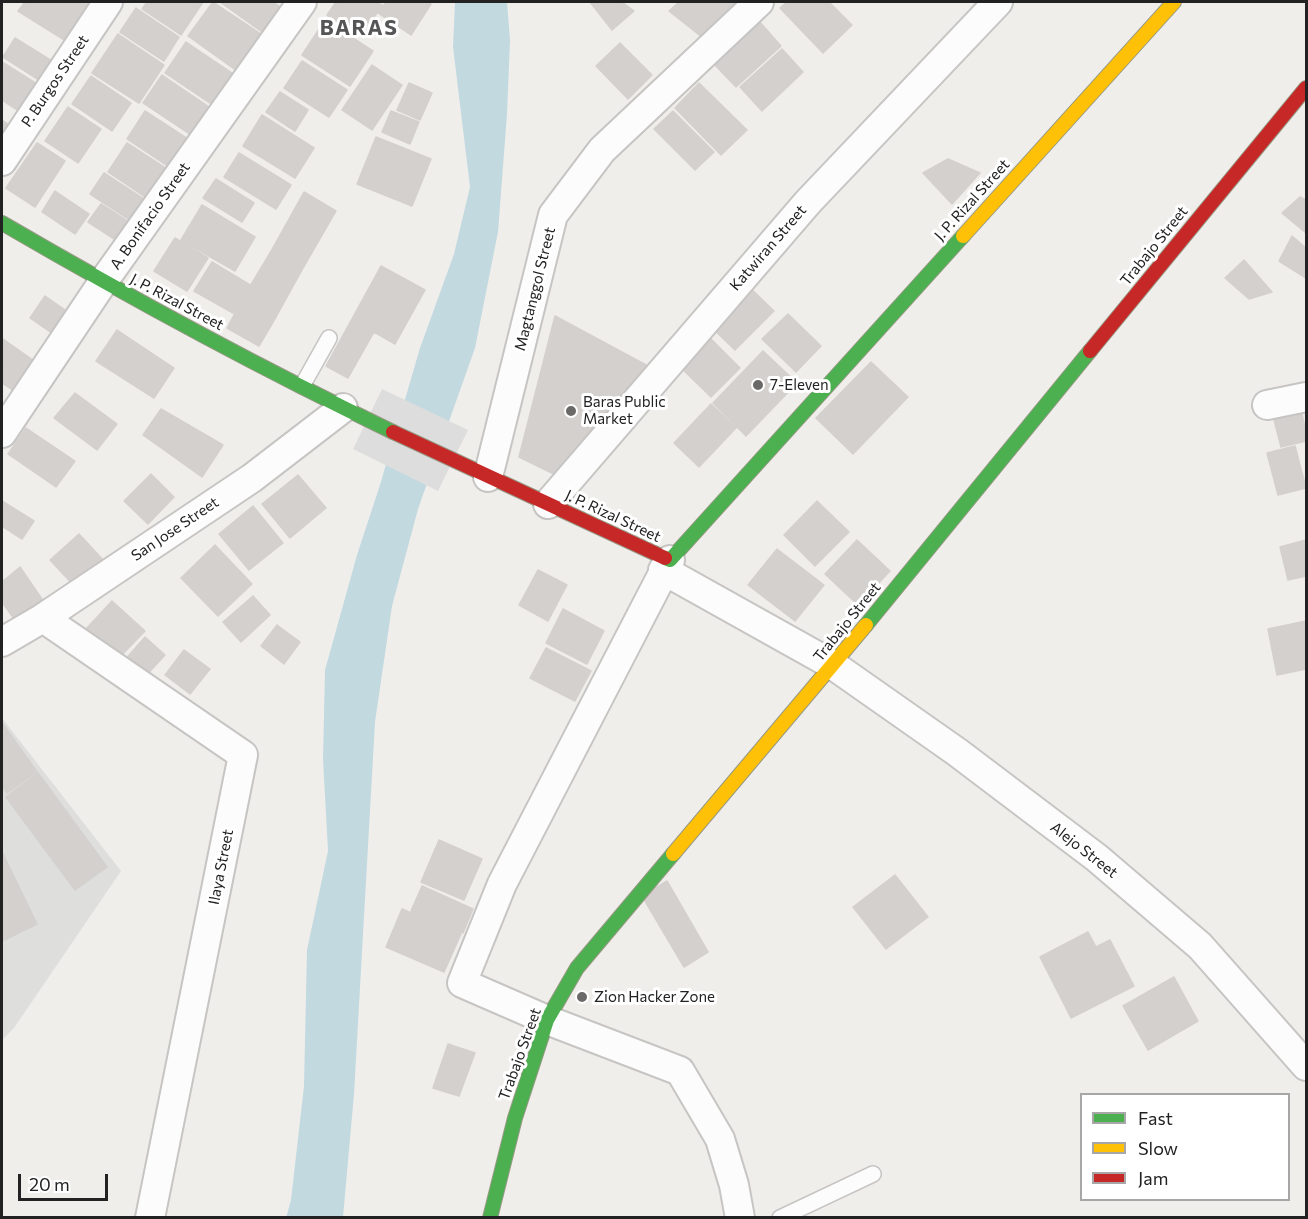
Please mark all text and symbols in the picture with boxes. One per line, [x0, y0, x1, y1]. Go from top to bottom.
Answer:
district label: BARAS [320, 15, 398, 41]
street label: P. Burgos Street [18, 32, 92, 130]
street label: J. P. Rizal Street [931, 156, 1013, 244]
street label: A. Bonifacio Street [106, 159, 194, 273]
street label: Katwiran Street [726, 202, 810, 294]
street label: Trabajo Street [1117, 203, 1191, 289]
street label: Magtanggol Street [511, 225, 559, 353]
street label: J. P. Rizal Street [127, 270, 227, 334]
place label: 7-Eleven [770, 376, 829, 394]
marker: 7-Eleven [751, 378, 765, 392]
place label: Baras Public Market [583, 393, 666, 428]
marker: Baras Public Market [564, 404, 578, 418]
street label: J. P. Rizal Street [562, 486, 664, 546]
street label: San Jose Street [128, 493, 222, 565]
street label: Trabajo Street [810, 579, 884, 665]
street label: Alejo Street [1047, 818, 1121, 882]
street label: Ilaya Street [205, 828, 237, 906]
place label: Zion Hacker Zone [594, 988, 715, 1006]
marker: Zion Hacker Zone [575, 990, 589, 1004]
street label: Trabajo Street [495, 1005, 545, 1103]
legend [1080, 1093, 1290, 1201]
text: Fast [1138, 1107, 1173, 1129]
text: Slow [1138, 1137, 1178, 1159]
scale bar [21, 1162, 111, 1200]
text: Jam [1138, 1167, 1168, 1189]
text: 20 m [29, 1173, 70, 1195]

